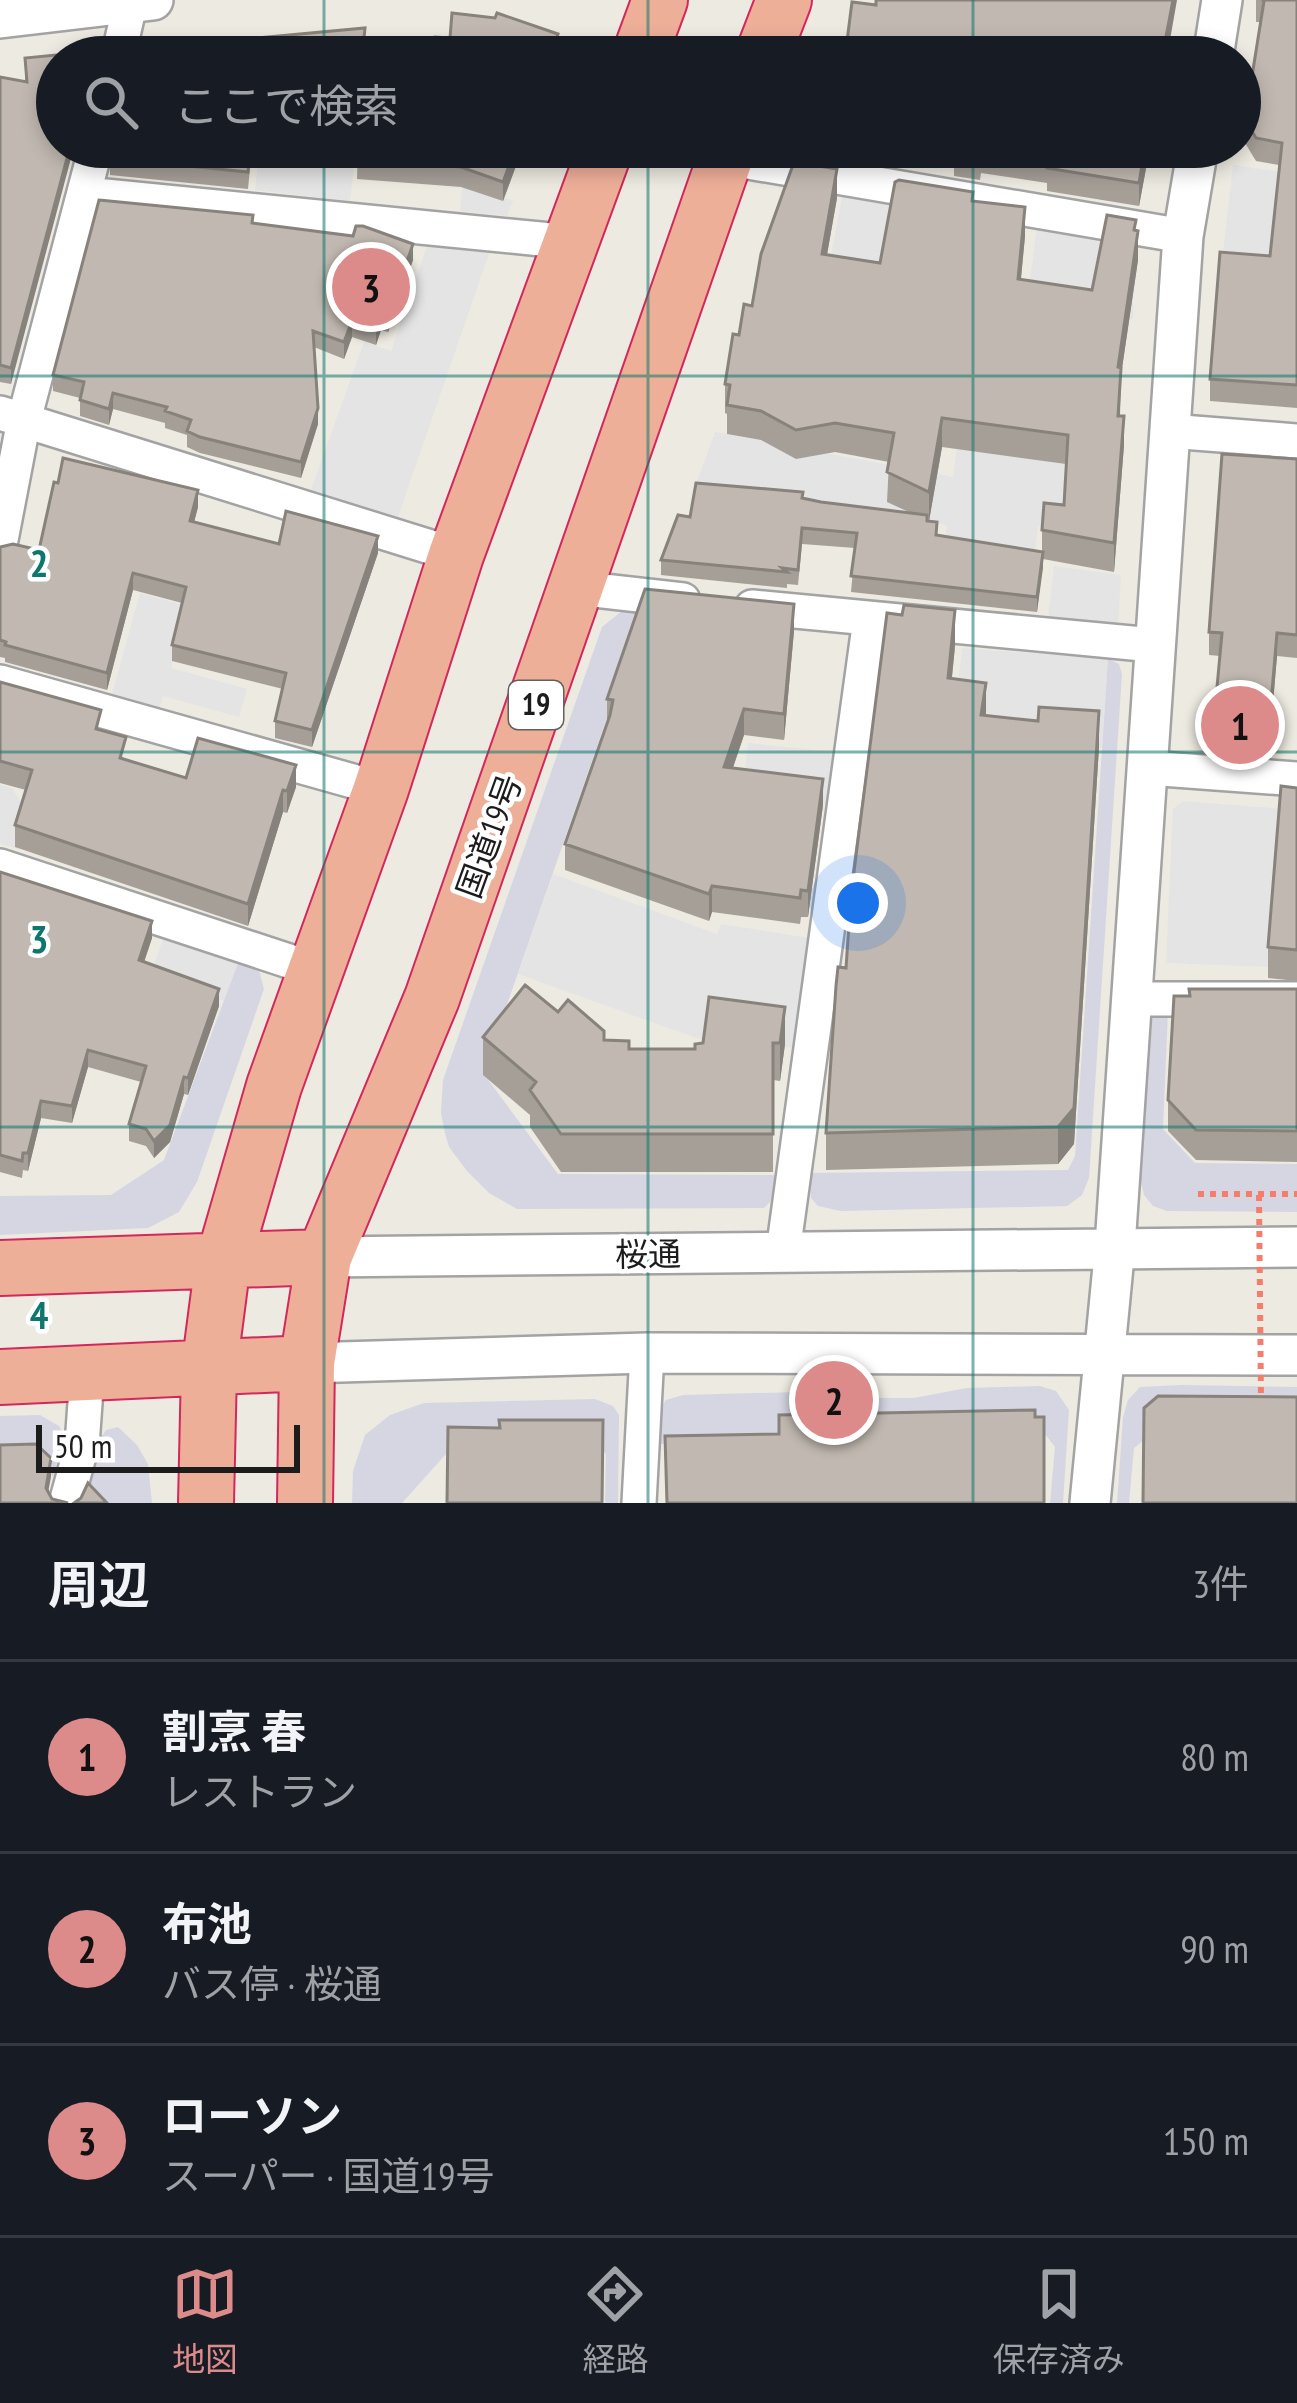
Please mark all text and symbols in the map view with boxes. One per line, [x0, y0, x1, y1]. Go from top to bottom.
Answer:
search box [36, 36, 1261, 168]
icon: search [78, 69, 144, 135]
text: ここで検索 [174, 76, 399, 134]
pin: 3 [332, 242, 410, 332]
text: 2 [30, 537, 48, 588]
pin: 1 [1201, 680, 1279, 770]
road number: 19 [509, 681, 563, 729]
street label: 国道19号 [446, 768, 531, 904]
your location [828, 873, 888, 933]
text: 3 [30, 913, 48, 964]
street label: 桜通 [615, 1231, 681, 1276]
text: 4 [30, 1289, 49, 1340]
pin: 2 [795, 1355, 873, 1445]
scale bar [36, 1419, 300, 1472]
text: 50 m [54, 1424, 112, 1467]
text: 周辺 [48, 1551, 150, 1617]
text: 3件 [1192, 1558, 1249, 1609]
text: 割烹 春 [162, 1702, 306, 1760]
text: 1 [78, 1731, 96, 1782]
text: 80 m [1180, 1731, 1249, 1782]
text: レストラン [162, 1766, 357, 1817]
text: 布池 [162, 1894, 252, 1952]
text: 2 [78, 1923, 96, 1974]
text: 90 m [1180, 1923, 1249, 1974]
text: バス停 · 桜通 [162, 1958, 382, 2009]
text: ローソン [162, 2086, 342, 2144]
text: 3 [78, 2115, 96, 2166]
text: 150 m [1163, 2115, 1249, 2166]
text: スーパー · 国道19号 [162, 2150, 495, 2201]
tab: 地図 [172, 2261, 238, 2381]
tab: 経路 [582, 2261, 648, 2381]
tab: 保存済み [993, 2261, 1125, 2381]

